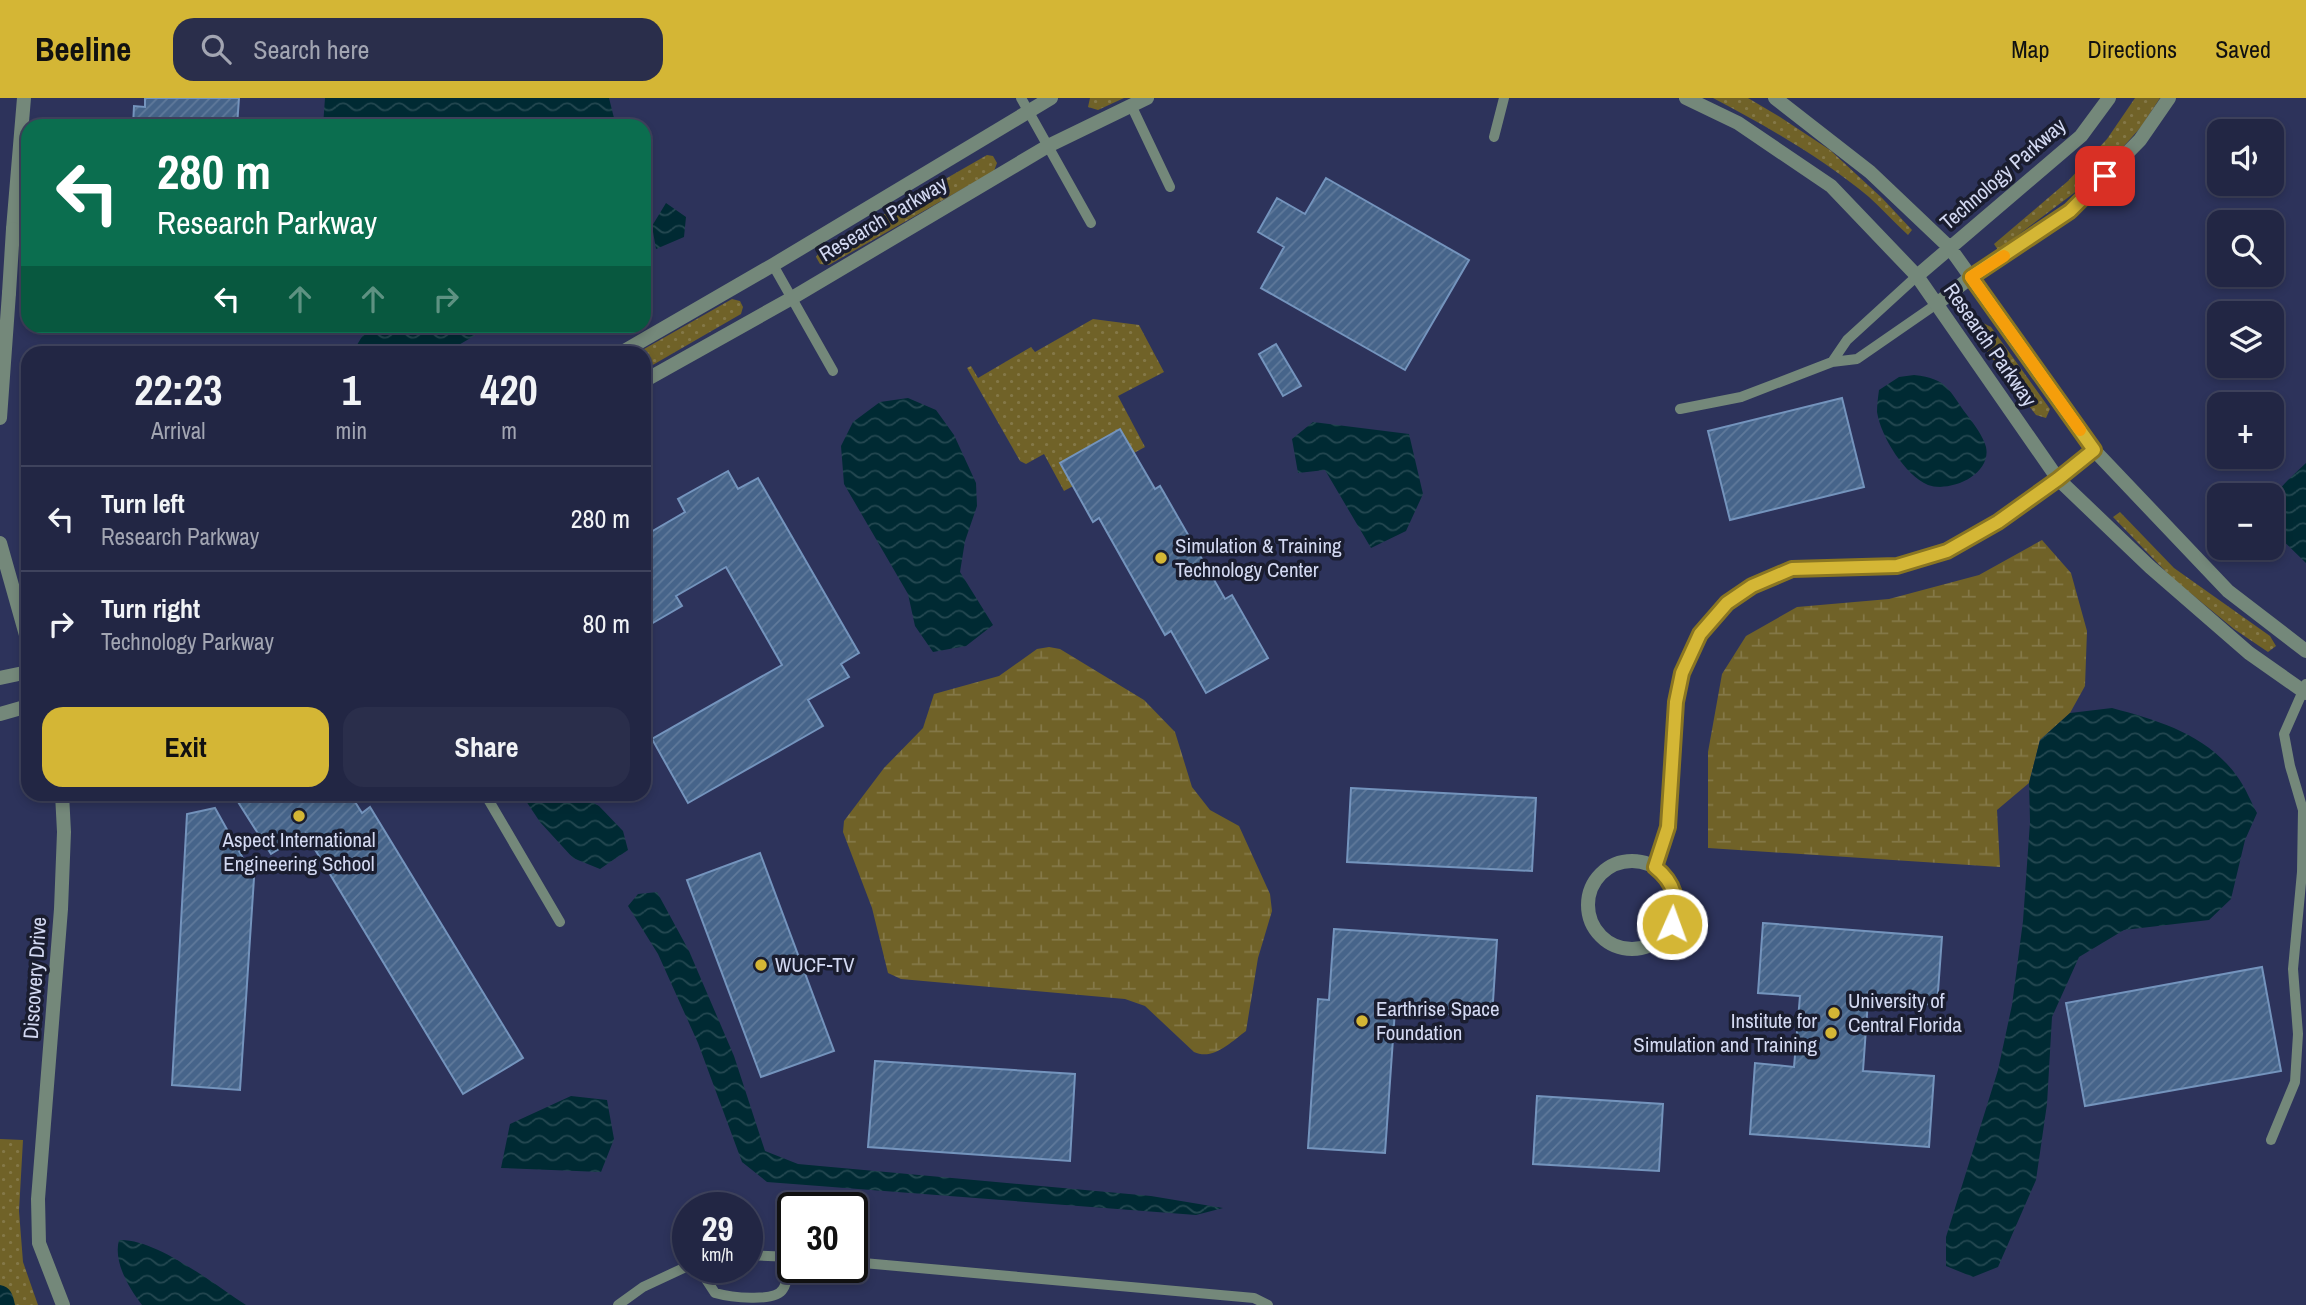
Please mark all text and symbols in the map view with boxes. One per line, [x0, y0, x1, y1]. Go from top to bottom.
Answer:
search box [173, 18, 663, 81]
text: Beeline [35, 27, 131, 71]
icon: search [197, 30, 235, 68]
text: Search here [253, 32, 369, 67]
text: Map [2011, 33, 2049, 65]
text: Directions [2087, 33, 2177, 65]
text: Saved [2215, 33, 2271, 65]
street label: Technology Parkway [1934, 111, 2072, 236]
map controls [2207, 119, 2284, 560]
button: sound [2207, 119, 2284, 196]
text: 280 m [157, 138, 271, 204]
pin [2075, 146, 2135, 206]
icon: left [42, 147, 133, 238]
icon: arrive [2086, 157, 2124, 195]
street label: Research Parkway [813, 169, 952, 268]
text: Research Parkway [157, 201, 377, 244]
button: search [2207, 210, 2284, 287]
street label: Research Parkway [1937, 277, 2044, 413]
icon: left [208, 280, 246, 318]
icon: ahead [281, 280, 319, 318]
icon: ahead [354, 280, 392, 318]
icon: right [427, 280, 465, 318]
button: layers [2207, 301, 2284, 378]
text: 22:23 [134, 362, 222, 418]
text: 1 [342, 362, 361, 418]
text: 420 [480, 362, 538, 418]
button: + [2207, 392, 2284, 469]
text: Arrival [151, 415, 206, 446]
text: min [336, 415, 367, 446]
text: m [501, 415, 517, 446]
button: − [2207, 483, 2284, 560]
text: Turn left [101, 486, 185, 521]
icon: left [42, 500, 80, 538]
text: 280 m [571, 501, 630, 536]
text: Research Parkway [101, 521, 259, 552]
place label: Simulation & Training Technology Center [1175, 531, 1342, 584]
marker: Simulation & Training Technology Center [1153, 550, 1169, 566]
text: Turn right [101, 591, 200, 626]
icon: right [42, 605, 80, 643]
text: 80 m [583, 606, 630, 641]
text: Technology Parkway [101, 626, 274, 657]
button: Exit [42, 707, 329, 787]
button: Share [343, 707, 630, 787]
marker: Aspect International Engineering School [291, 808, 307, 824]
place label: Aspect International Engineering School [221, 825, 376, 878]
position arrow [1635, 887, 1709, 961]
street label: Discovery Drive [16, 916, 53, 1040]
place label: WUCF-TV [775, 950, 855, 979]
marker: WUCF-TV [753, 957, 769, 973]
place label: University of Central Florida [1848, 986, 1962, 1039]
place label: Earthrise Space Foundation [1376, 994, 1499, 1047]
marker: University of Central Florida [1826, 1005, 1842, 1021]
place label: Institute for Simulation and Training [1633, 1006, 1817, 1059]
marker: Earthrise Space Foundation [1354, 1013, 1370, 1029]
marker: Institute for Simulation and Training [1823, 1025, 1839, 1041]
speed limit sign: 30 [777, 1192, 868, 1283]
text: 29 [702, 1205, 733, 1252]
text: km/h [702, 1242, 734, 1267]

